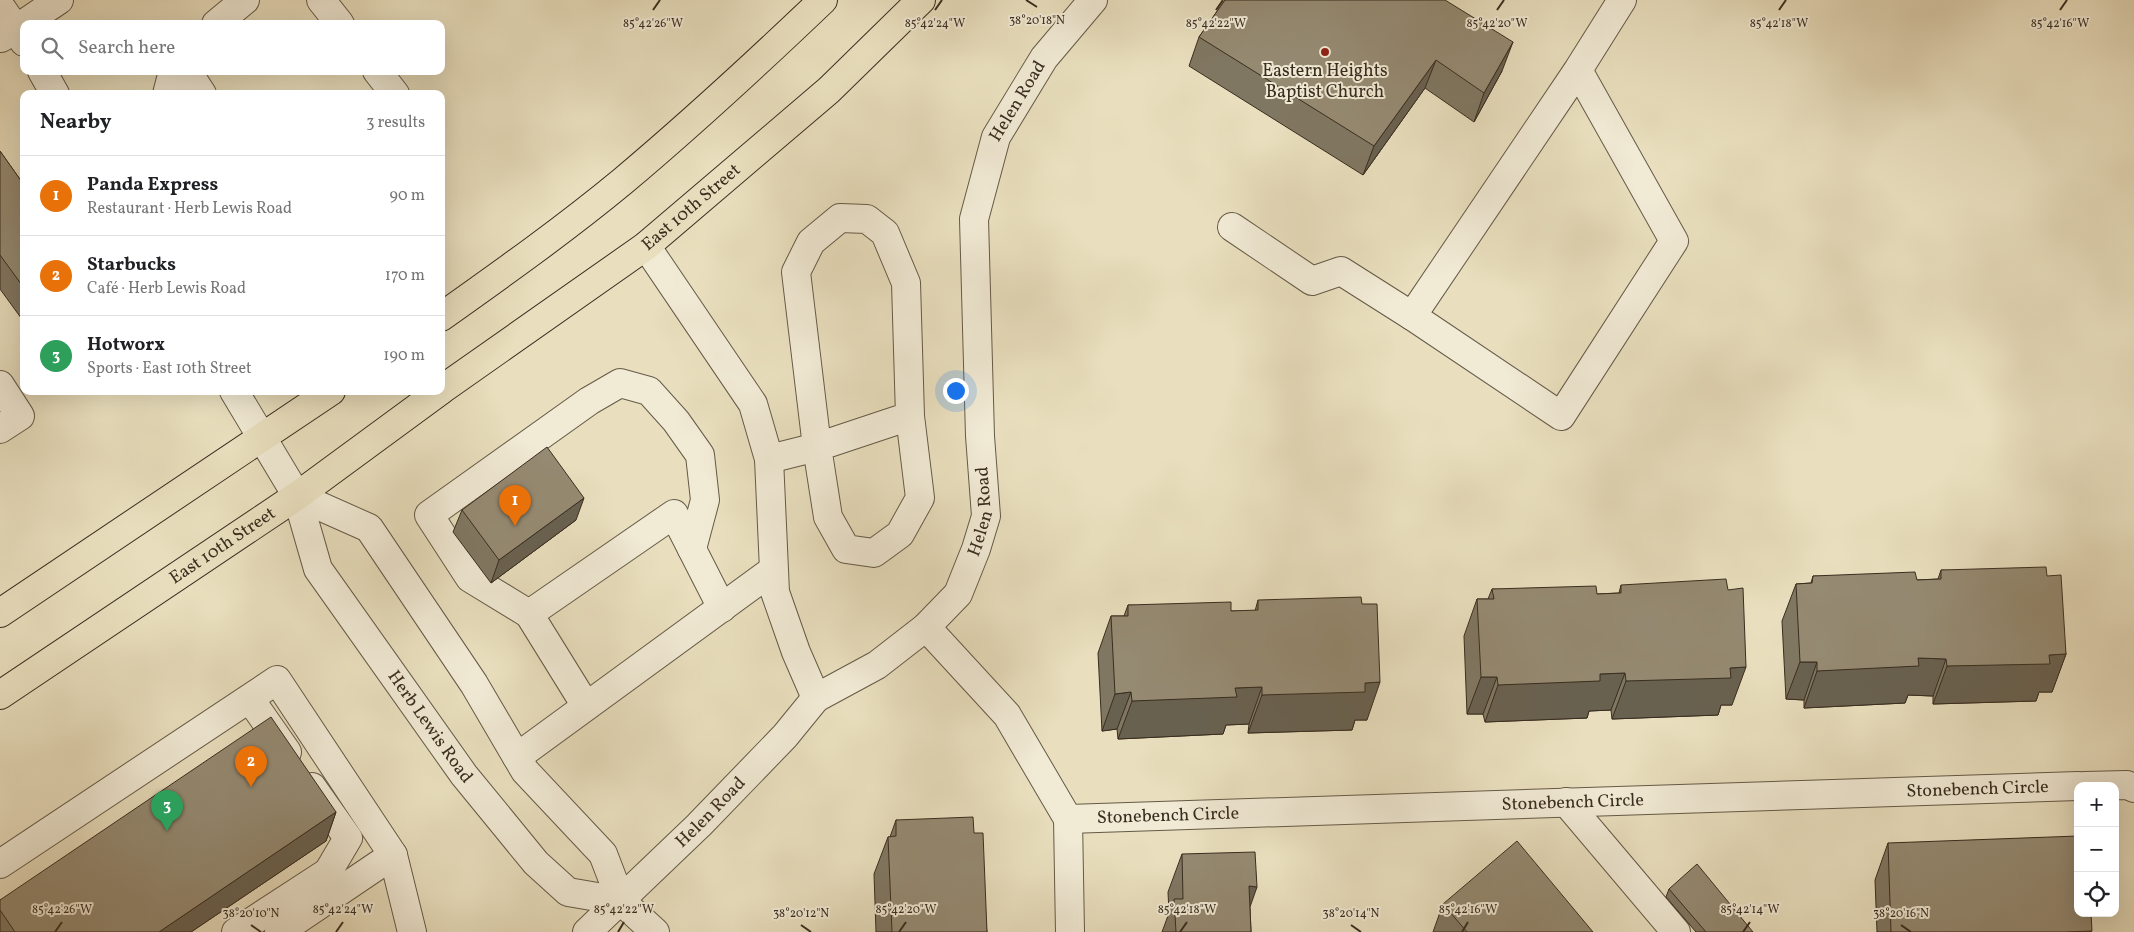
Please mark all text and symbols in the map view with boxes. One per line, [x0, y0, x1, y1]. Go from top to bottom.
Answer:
text: 38°20'18"N [1009, 13, 1065, 29]
text: 85°42'26"W [623, 16, 683, 32]
text: 85°42'24"W [905, 16, 965, 32]
text: 85°42'22"W [1186, 16, 1246, 32]
text: 85°42'20"W [1467, 16, 1527, 32]
text: 85°42'18"W [1750, 16, 1808, 32]
text: 85°42'16"W [2031, 16, 2089, 32]
search box [20, 20, 445, 75]
icon: search [38, 34, 66, 62]
text: Search here [78, 35, 175, 61]
marker: Eastern Heights Baptist Church [1319, 46, 1331, 58]
street label: Helen Road [983, 56, 1052, 147]
place label: Eastern Heights Baptist Church [1262, 59, 1388, 105]
text: Nearby [40, 108, 111, 137]
text: 3 results [366, 112, 425, 134]
street label: East 10th Street [636, 158, 746, 257]
text: Panda Express [87, 172, 218, 198]
text: 1 [53, 185, 59, 207]
text: 90 m [389, 185, 425, 207]
text: Restaurant · Herb Lewis Road [87, 198, 292, 220]
text: Starbucks [87, 252, 176, 278]
text: 2 [52, 265, 60, 287]
text: 170 m [385, 265, 425, 287]
text: Café · Herb Lewis Road [87, 278, 246, 300]
text: Hotworx [87, 332, 165, 358]
text: 3 [52, 345, 60, 367]
text: 190 m [383, 345, 425, 367]
text: Sports · East 10th Street [87, 358, 252, 380]
your location [943, 378, 969, 404]
street label: Helen Road [962, 466, 1000, 560]
pin: 1 [499, 485, 531, 526]
street label: East 10th Street [165, 501, 281, 590]
street label: Herb Lewis Road [381, 665, 478, 789]
pin: 2 [235, 746, 267, 787]
street label: Helen Road [670, 771, 752, 854]
street label: Stonebench Circle [1906, 774, 2049, 804]
map controls [2074, 782, 2119, 917]
button: + [2074, 782, 2119, 827]
street label: Stonebench Circle [1501, 788, 1644, 817]
pin: 3 [151, 790, 183, 831]
street label: Stonebench Circle [1096, 801, 1239, 831]
button: − [2074, 827, 2119, 872]
button: locate [2074, 872, 2119, 917]
text: 85°42'26"W [32, 902, 92, 918]
text: 85°42'24"W [313, 902, 373, 918]
text: 85°42'22"W [594, 902, 654, 918]
text: 85°42'20"W [876, 902, 936, 918]
text: 85°42'18"W [1158, 902, 1216, 918]
text: 85°42'16"W [1439, 902, 1497, 918]
text: 85°42'14"W [1720, 902, 1780, 918]
text: 38°20'10"N [223, 906, 280, 922]
text: 38°20'12"N [773, 906, 829, 922]
text: 38°20'14"N [1323, 906, 1379, 922]
text: 38°20'16"N [1873, 906, 1929, 922]

